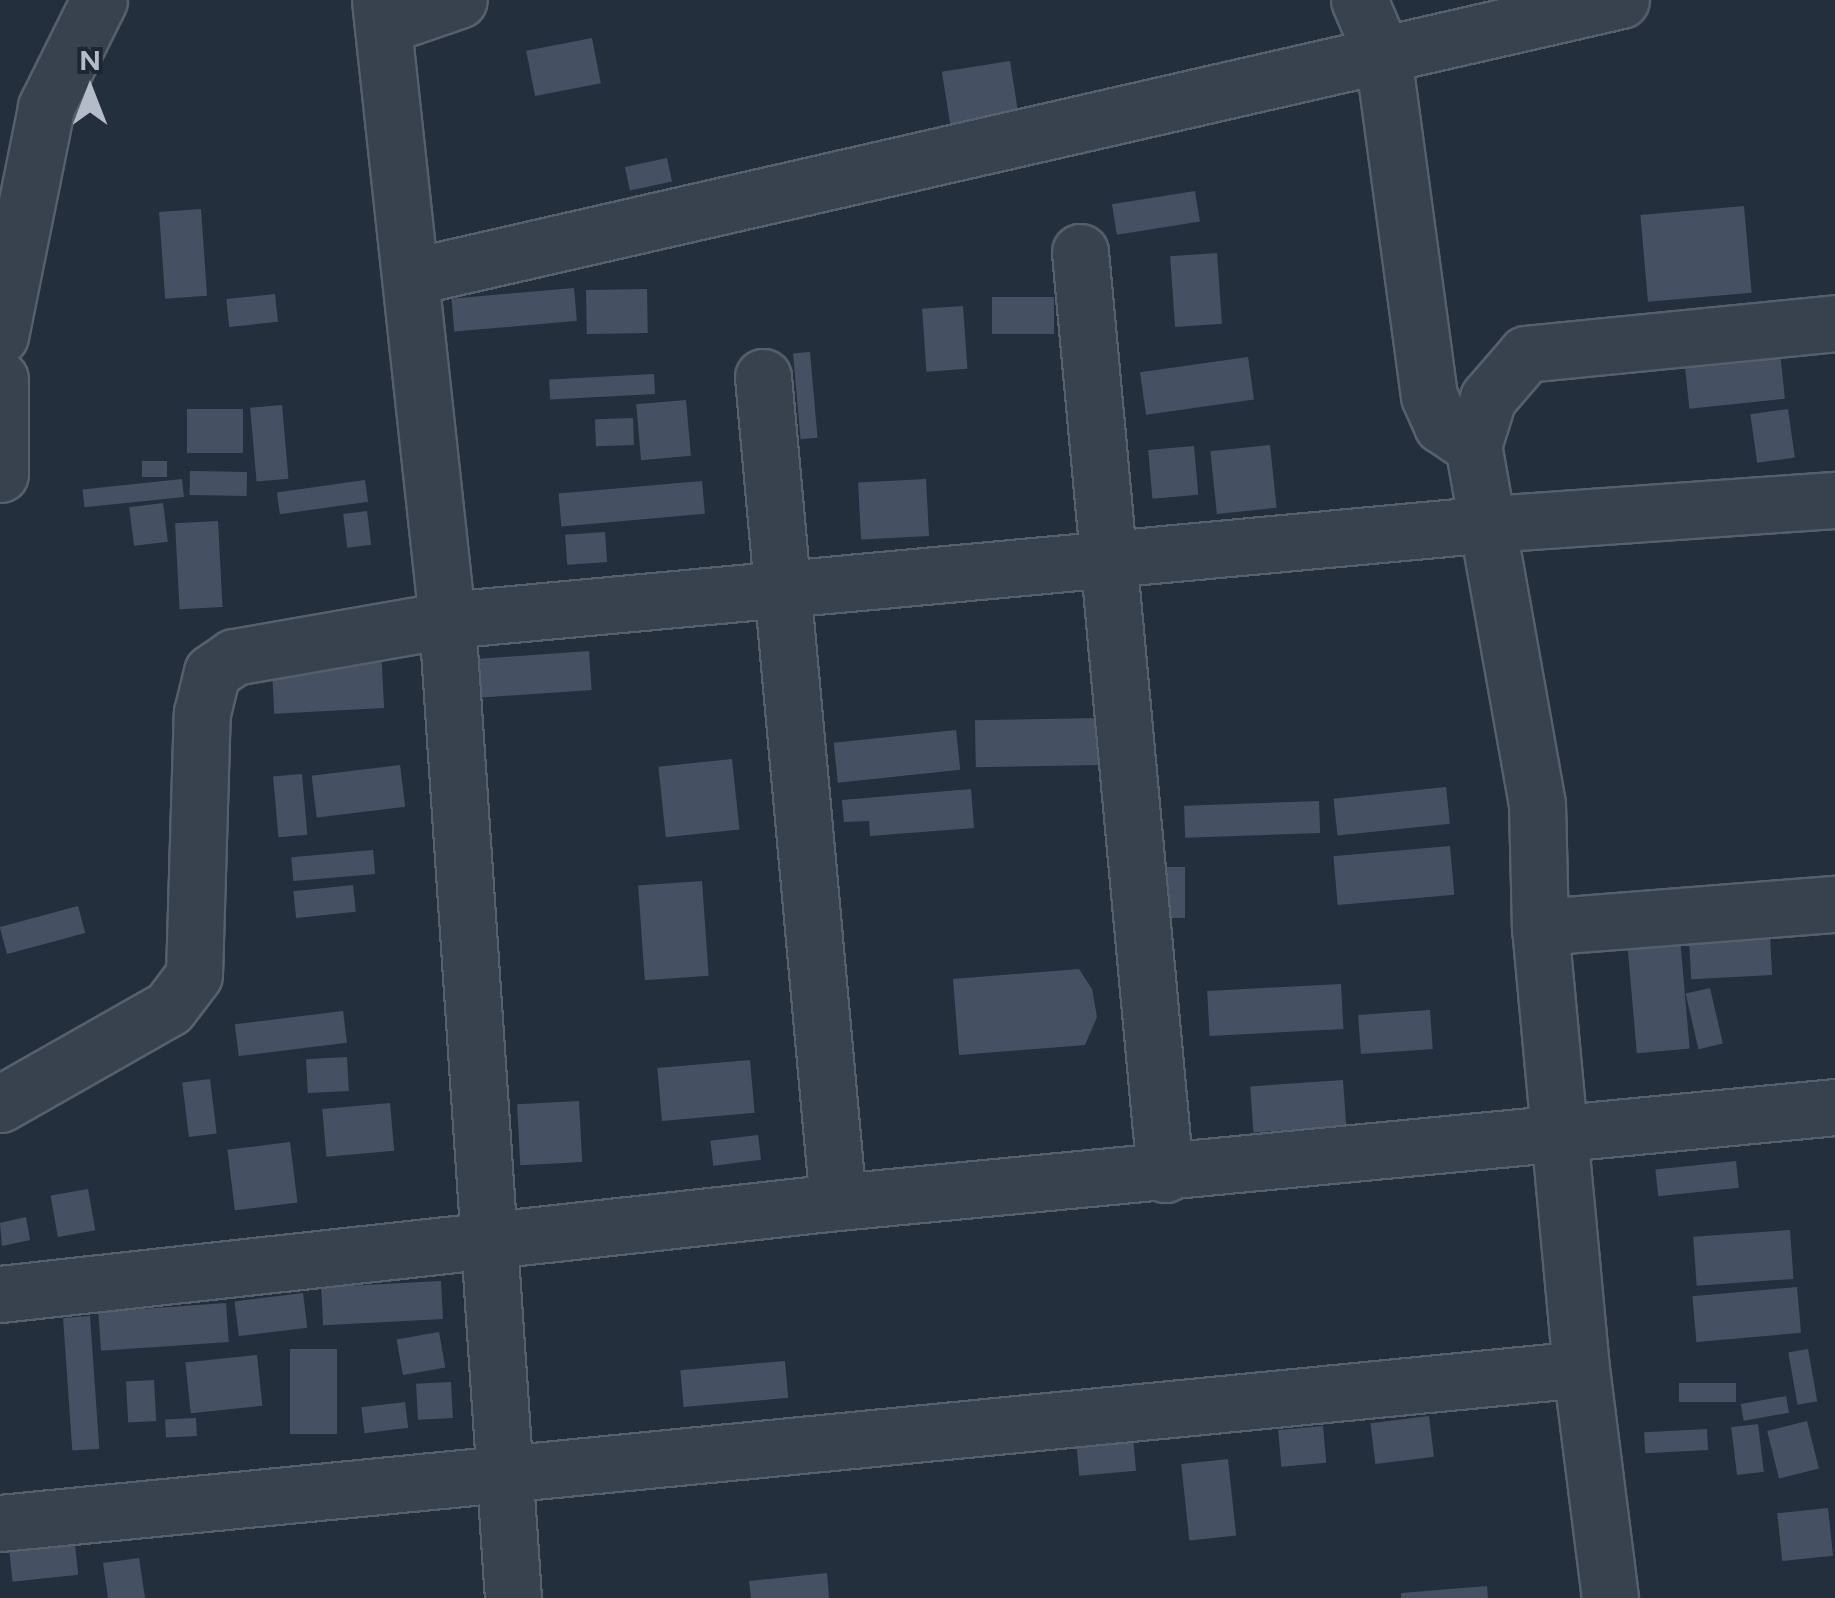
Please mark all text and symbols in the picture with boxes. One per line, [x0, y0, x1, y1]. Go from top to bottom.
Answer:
north arrow [40, 40, 140, 140]
text: N [79, 43, 101, 77]

